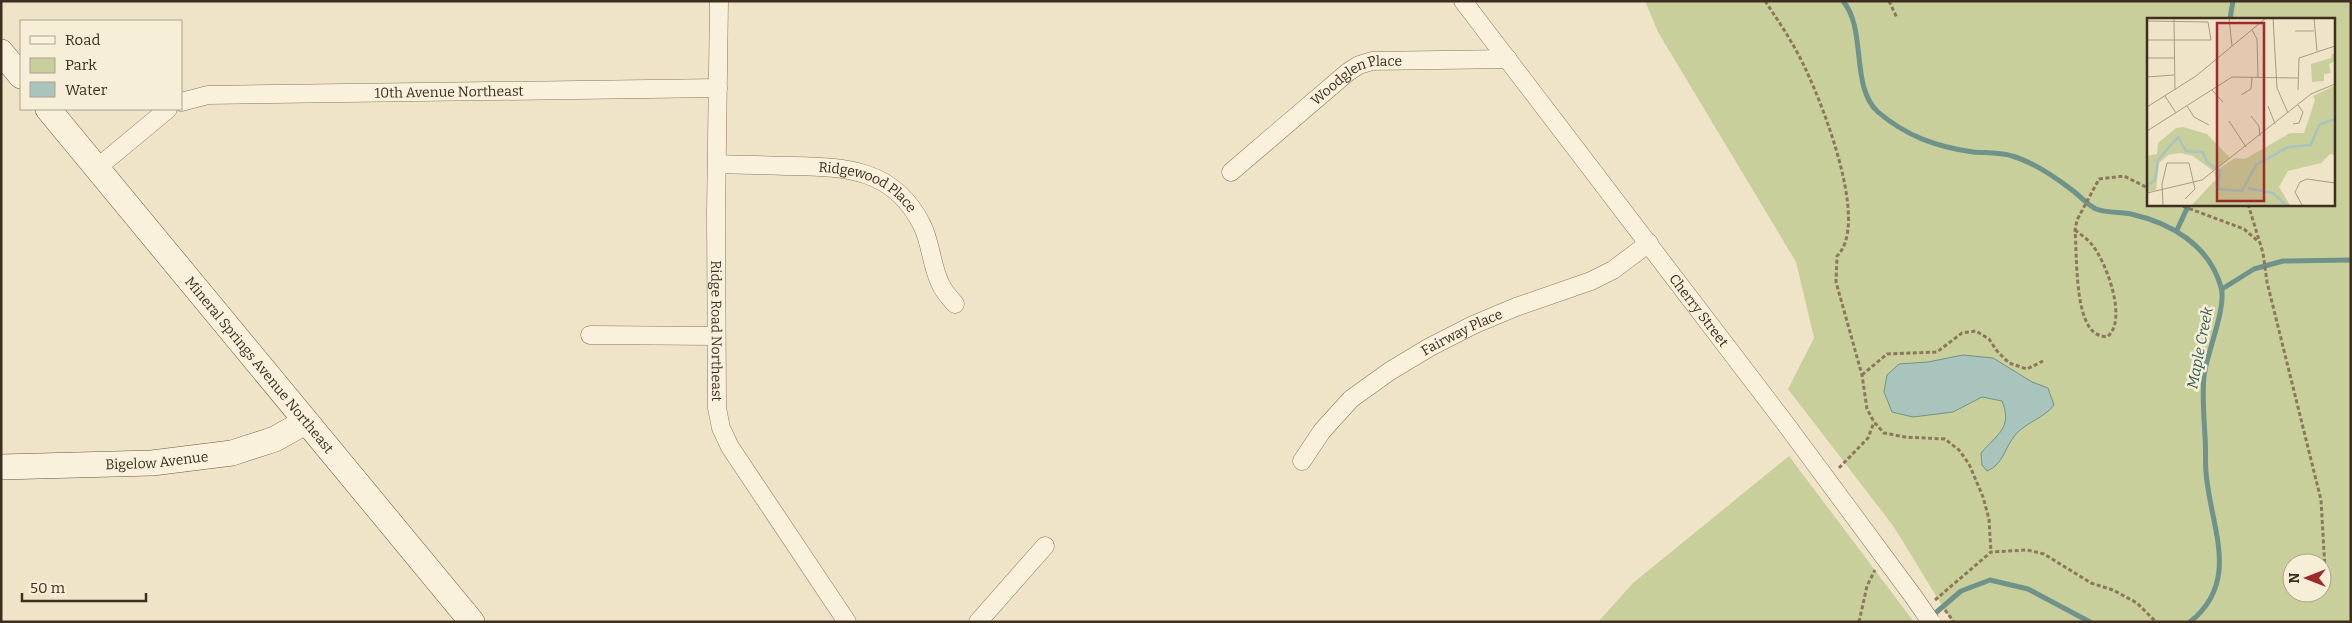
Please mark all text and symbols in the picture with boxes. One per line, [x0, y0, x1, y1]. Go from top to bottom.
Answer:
inset map [2147, 18, 2334, 205]
legend [20, 20, 182, 110]
text: Road [65, 31, 100, 49]
street label: Woodglen Place [1307, 52, 1402, 109]
text: Park [65, 56, 97, 74]
text: Water [65, 81, 108, 99]
street label: 10th Avenue Northeast [374, 83, 524, 102]
street label: Ridgewood Place [818, 159, 920, 216]
street label: Ridge Road Northeast [707, 260, 725, 402]
street label: Cherry Street [1665, 271, 1732, 350]
street label: Mineral Springs Avenue Northeast [181, 273, 337, 457]
water label: Maple Creek [2183, 305, 2217, 390]
street label: Fairway Place [1418, 306, 1505, 359]
street label: Bigelow Avenue [105, 448, 209, 473]
north arrow [2282, 553, 2332, 603]
scale bar [22, 570, 146, 602]
text: N [2286, 572, 2303, 583]
text: 50 m [30, 579, 66, 597]

